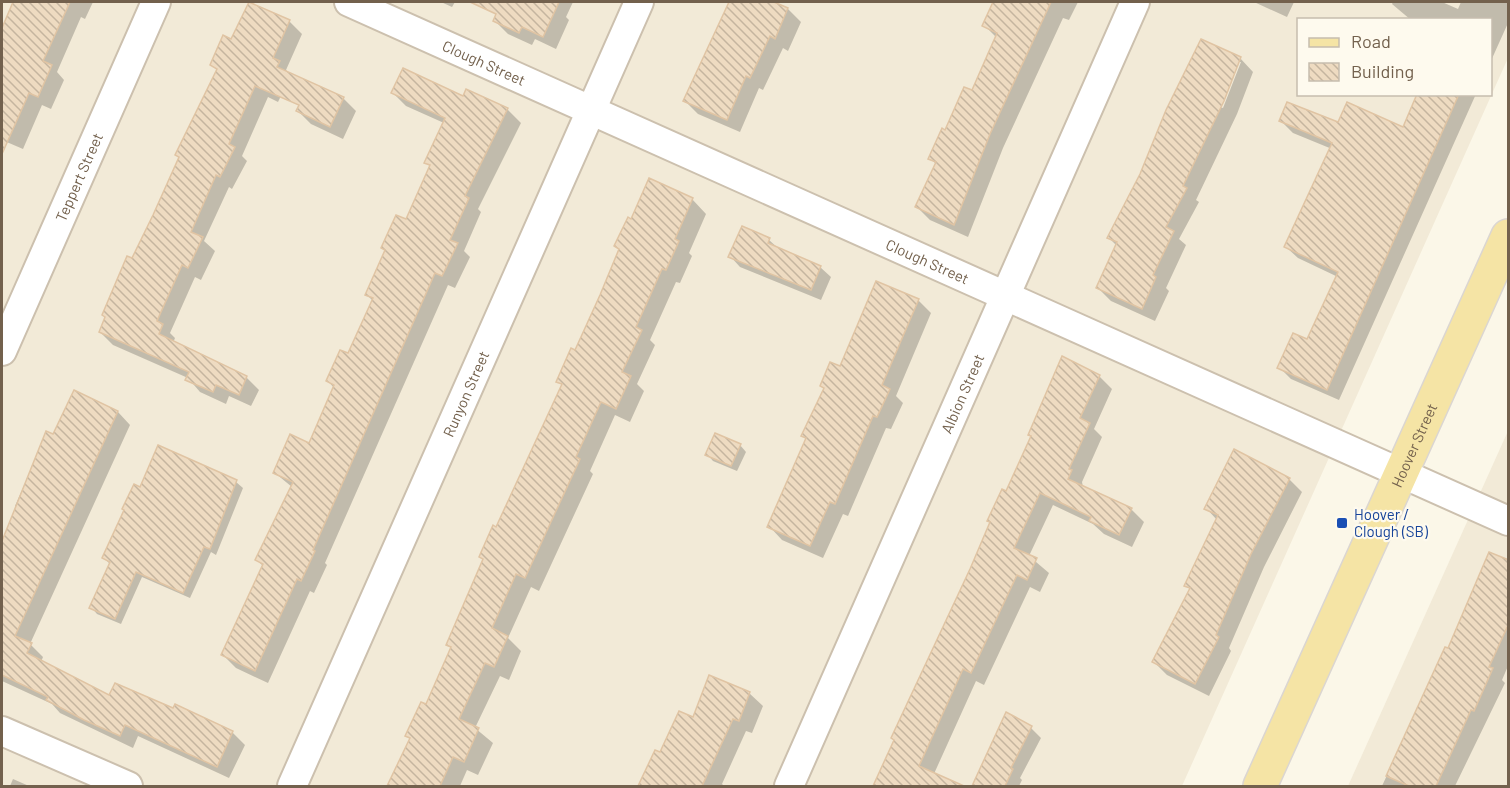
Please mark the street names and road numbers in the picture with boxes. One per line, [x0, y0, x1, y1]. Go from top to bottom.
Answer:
street label: Clough Street [440, 36, 528, 89]
street label: Teppert Street [51, 130, 106, 224]
street label: Clough Street [883, 235, 972, 287]
street label: Runyon Street [439, 348, 493, 439]
street label: Albion Street [937, 351, 988, 436]
street label: Hoover Street [1387, 400, 1440, 490]

